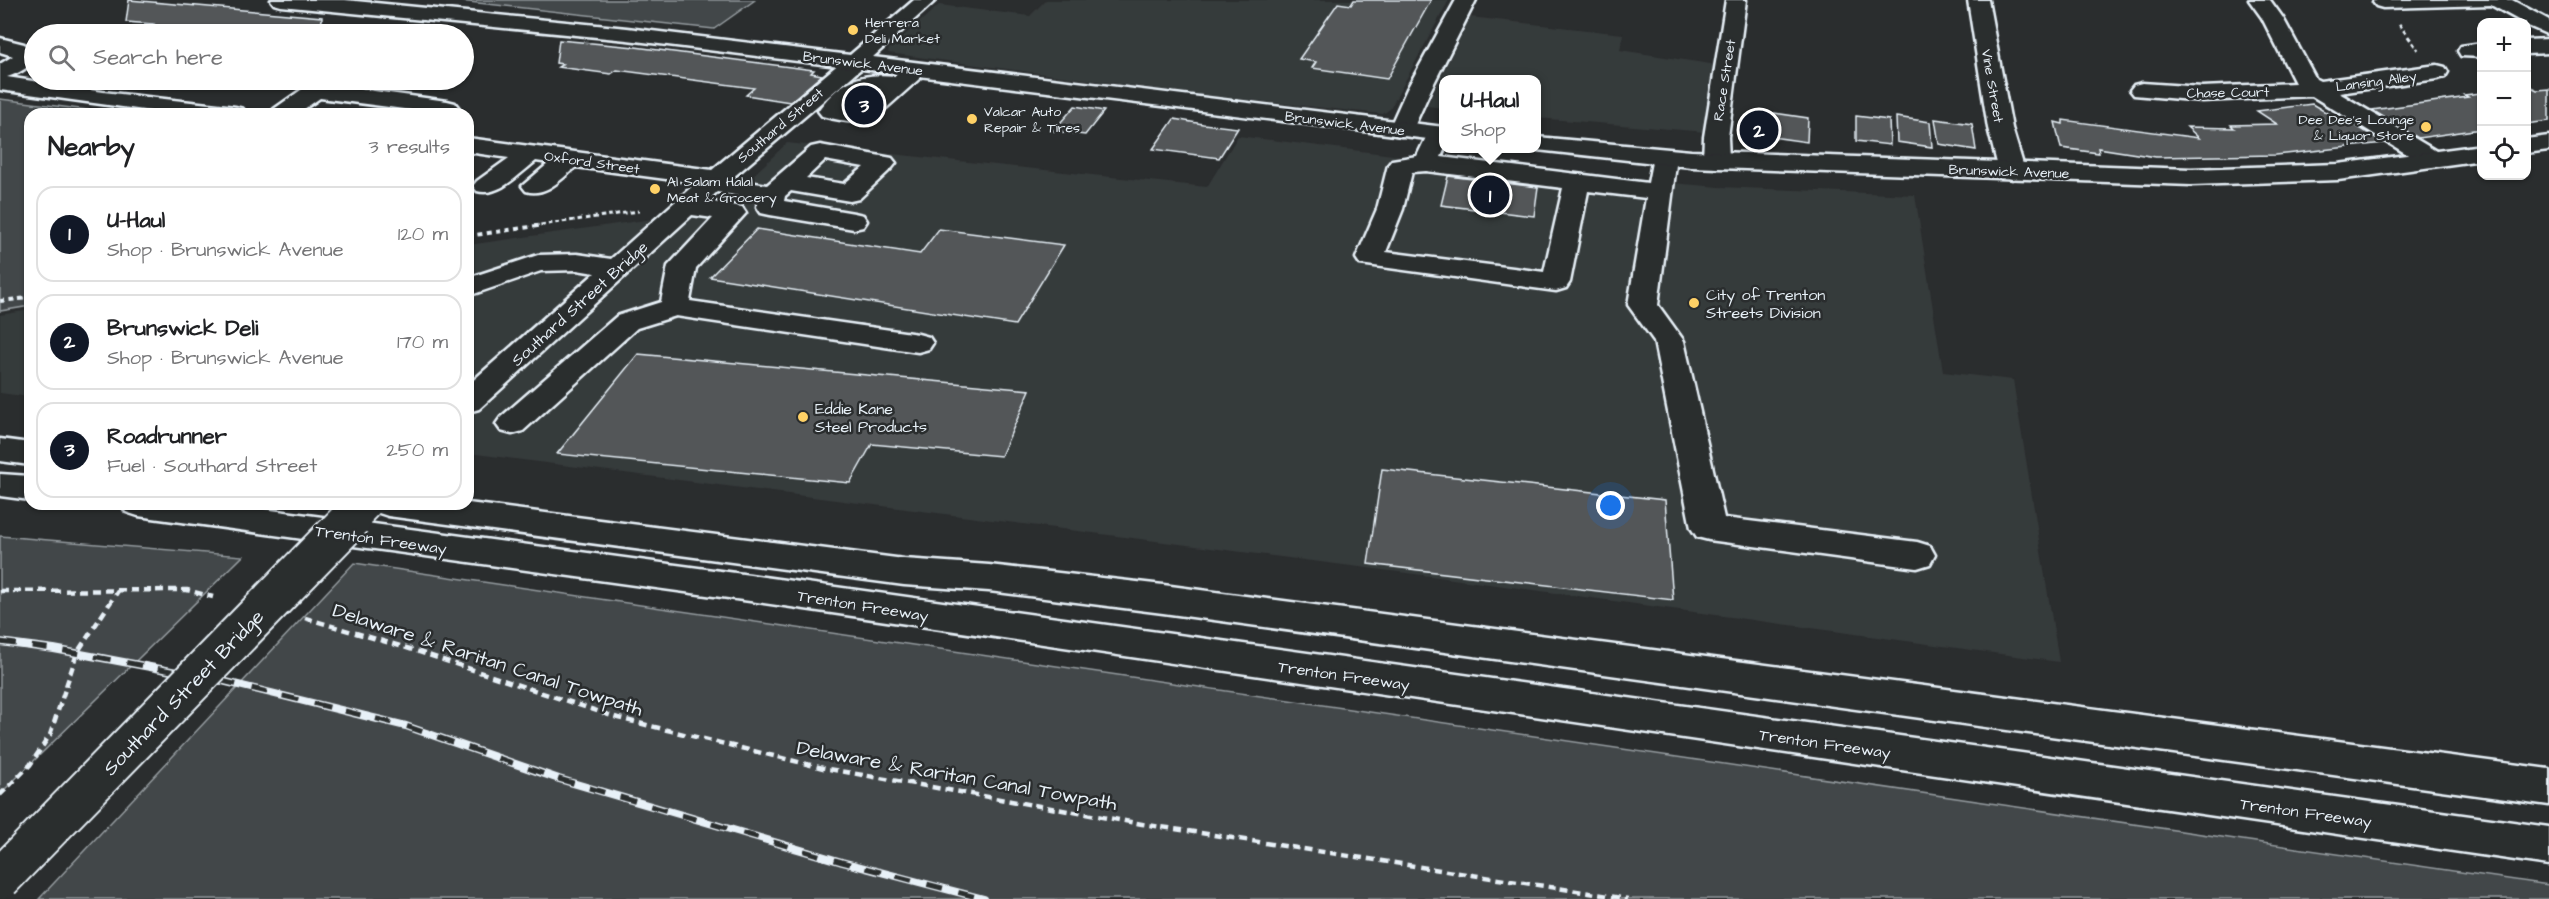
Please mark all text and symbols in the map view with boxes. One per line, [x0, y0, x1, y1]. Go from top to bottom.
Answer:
place label: Herrera Deli Market [865, 13, 940, 49]
map controls [2477, 18, 2531, 180]
button: + [2477, 18, 2531, 72]
marker: Herrera Deli Market [846, 23, 860, 37]
search box [24, 24, 474, 90]
street label: Race Street [1709, 38, 1741, 122]
icon: search [45, 41, 78, 74]
text: Search here [93, 42, 223, 73]
street label: Brunswick Avenue [802, 47, 924, 81]
street label: Vine Street [1976, 48, 2008, 125]
street label: Lansing Alley [2334, 66, 2418, 98]
button: − [2477, 72, 2531, 126]
popup [1439, 75, 1541, 153]
pin: 3 [844, 82, 884, 128]
street label: Chase Court [2187, 82, 2270, 104]
street label: Southard Street [733, 83, 828, 168]
text: U-Haul [1461, 85, 1519, 116]
place label: Valcar Auto Repair & Tires [984, 102, 1080, 138]
street label: Brunswick Avenue [1284, 107, 1406, 141]
pin: 2 [1740, 108, 1778, 152]
place label: Dee Dee's Lounge & Liquor Store [2299, 110, 2414, 146]
marker: Valcar Auto Repair & Tires [965, 112, 979, 126]
text: Shop [1461, 116, 1506, 144]
marker: Dee Dee's Lounge & Liquor Store [2419, 120, 2433, 134]
button: locate [2477, 126, 2531, 180]
text: Nearby [48, 129, 135, 165]
text: 3 results [368, 133, 450, 161]
street label: Oxford Street [543, 146, 641, 180]
street label: Brunswick Avenue [1948, 160, 2070, 184]
place label: Al Salam Halal Meat & Grocery [667, 172, 777, 208]
pin: 1 [1470, 172, 1510, 218]
marker: Al Salam Halal Meat & Grocery [648, 182, 662, 196]
text: U-Haul [107, 205, 165, 236]
text: 1 [68, 220, 71, 248]
text: 120 m [398, 220, 448, 248]
text: Shop · Brunswick Avenue [107, 236, 344, 264]
street label: Southard Street Bridge [507, 236, 654, 372]
place label: City of Trenton Streets Division [1706, 284, 1825, 324]
marker: City of Trenton Streets Division [1687, 296, 1701, 310]
text: Brunswick Deli [107, 313, 258, 344]
text: 2 [64, 328, 75, 356]
text: 170 m [397, 328, 448, 356]
text: Shop · Brunswick Avenue [107, 344, 344, 372]
place label: Eddie Kane Steel Products [815, 398, 927, 438]
marker: Eddie Kane Steel Products [796, 410, 810, 424]
text: Roadrunner [107, 421, 227, 452]
text: 3 [64, 436, 75, 464]
text: 250 m [386, 436, 448, 464]
text: Fuel · Southard Street [107, 452, 317, 480]
your location [1596, 491, 1625, 520]
street label: Trenton Freeway [314, 520, 448, 561]
street label: Trenton Freeway [796, 585, 930, 628]
street label: Delaware & Raritan Canal Towpath [329, 597, 646, 723]
street label: Southard Street Bridge [97, 603, 271, 783]
street label: Trenton Freeway [1277, 656, 1411, 697]
street label: Trenton Freeway [1758, 724, 1892, 765]
street label: Delaware & Raritan Canal Towpath [795, 734, 1119, 818]
street label: Trenton Freeway [2239, 793, 2373, 834]

